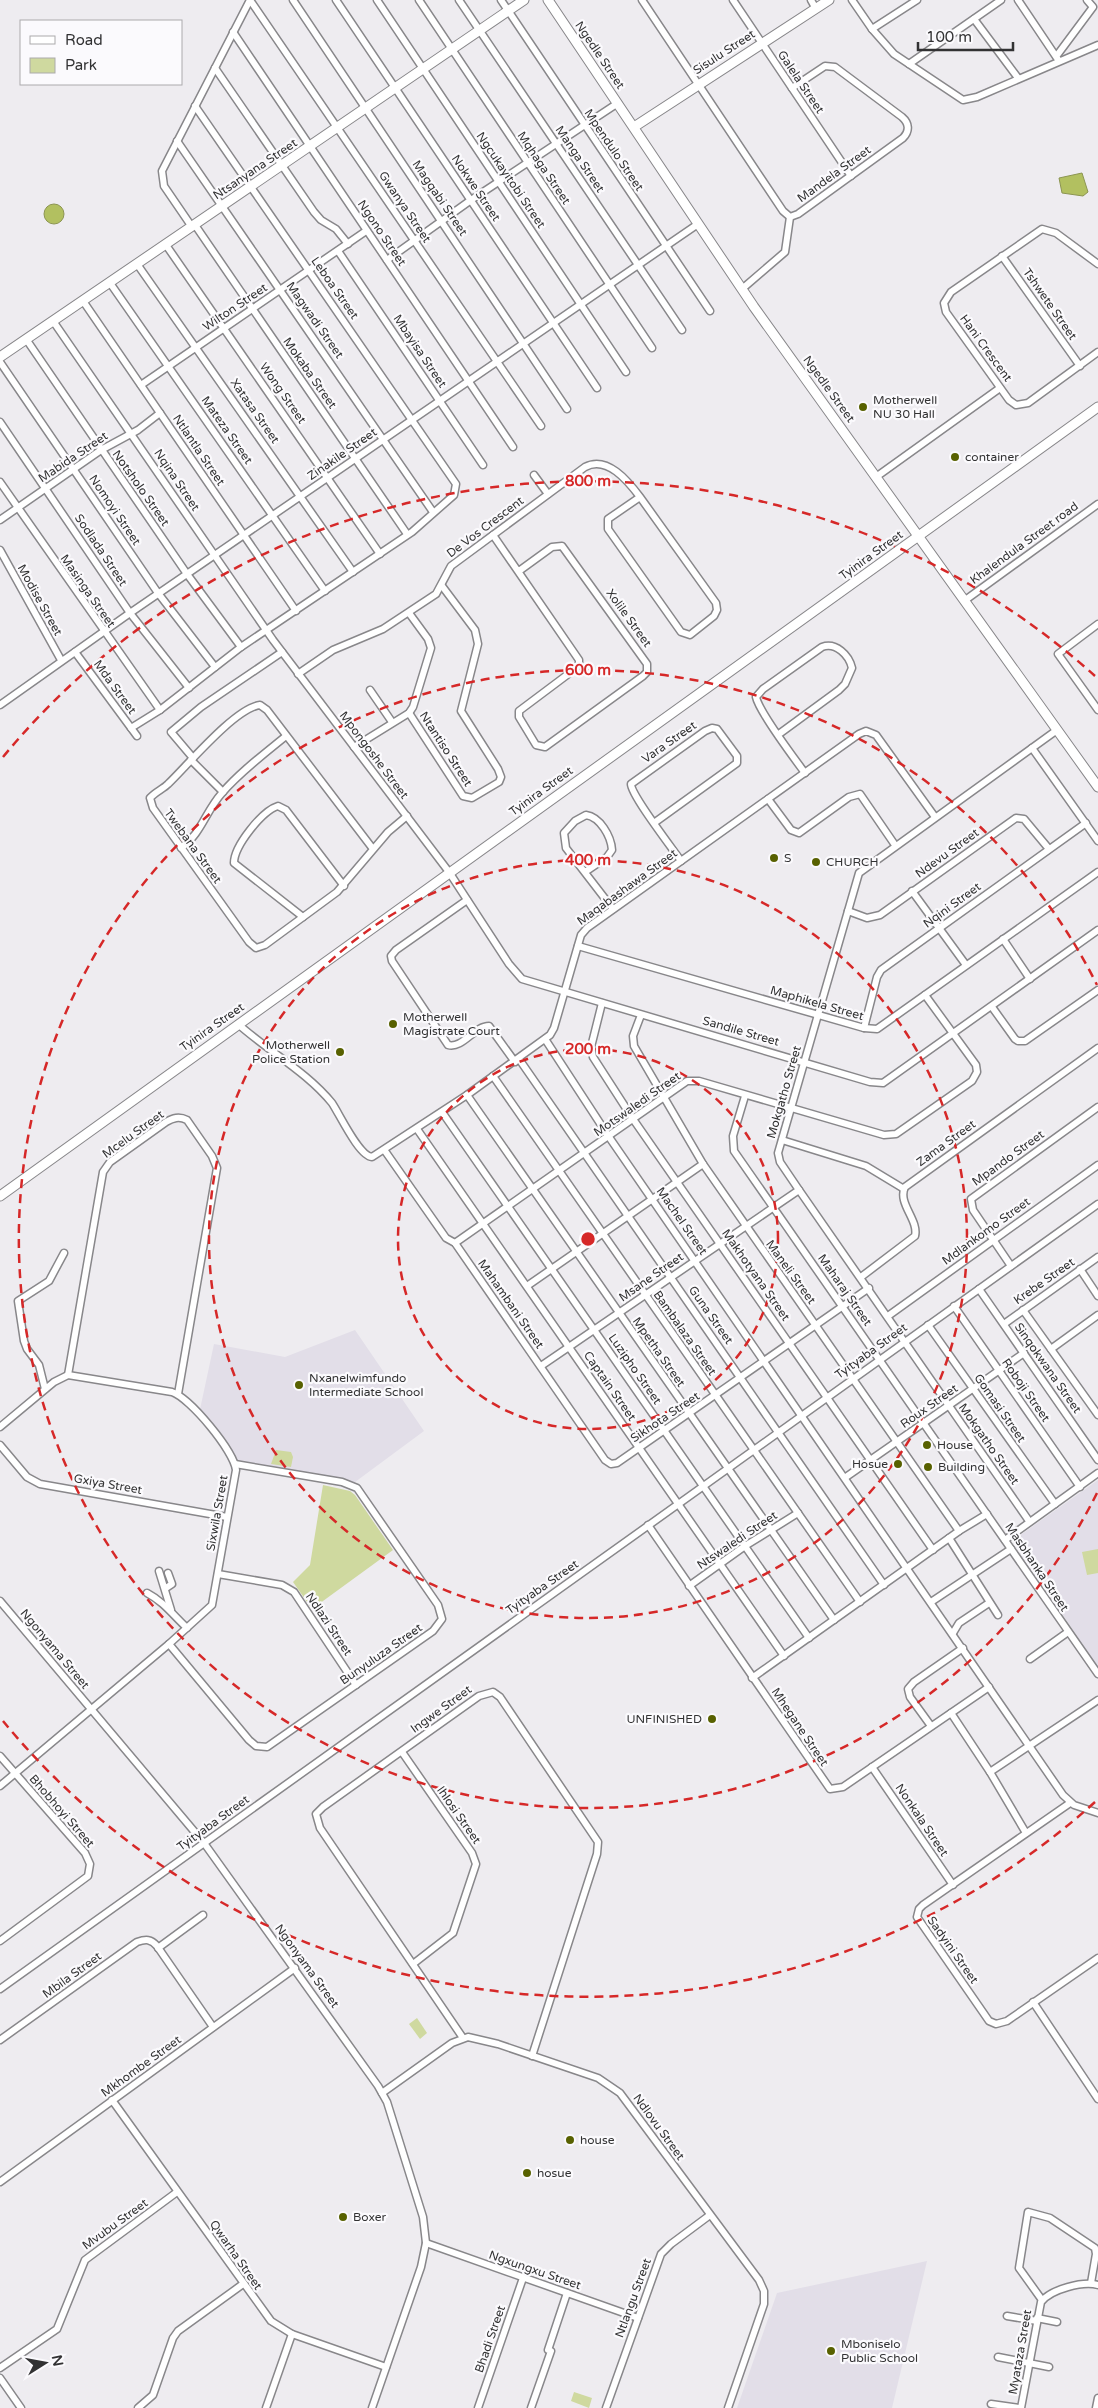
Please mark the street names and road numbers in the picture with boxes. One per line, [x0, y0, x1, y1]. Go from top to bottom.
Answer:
street label: Ngedle Street [572, 19, 628, 92]
street label: Sisulu Street [690, 27, 758, 77]
street label: Galela Street [775, 48, 827, 116]
street label: Mpendulo Street [581, 106, 647, 194]
street label: Manga Street [553, 123, 608, 195]
street label: Ngcukayitobi Street [474, 129, 549, 231]
street label: Mqhaga Street [514, 129, 574, 207]
street label: Ntsanyana Street [210, 135, 300, 202]
street label: Mandela Street [795, 142, 874, 205]
street label: Nokwe Street [449, 152, 504, 224]
street label: Magqabi Street [410, 158, 471, 239]
street label: Gwanya Street [376, 169, 434, 246]
street label: Ngono Street [355, 197, 409, 269]
street label: Leboa Street [308, 254, 362, 322]
street label: Tshwete Street [1020, 265, 1080, 343]
street label: Magwadi Street [283, 279, 347, 361]
street label: Wilton Street [200, 280, 270, 334]
street label: Mbayisa Street [390, 312, 450, 391]
street label: Hani Crescent [957, 312, 1015, 385]
street label: Mokaba Street [280, 335, 340, 412]
street label: Ngedle Street [800, 353, 858, 425]
street label: Wong Street [257, 360, 309, 427]
street label: Xatasa Street [228, 376, 283, 446]
street label: Mateza Street [198, 393, 256, 467]
street label: Ntlantla Street [170, 412, 228, 489]
street label: Zinakile Street [305, 425, 380, 483]
street label: Mabida Street [36, 428, 111, 485]
street label: Nqina Street [151, 446, 203, 514]
street label: Notsholo Street [110, 447, 173, 529]
street label: Nomoyi Street [86, 472, 144, 548]
street label: De Vos Crescent [444, 493, 527, 560]
street label: Khalendula Street road [967, 499, 1081, 587]
street label: Sodlada Street [72, 511, 130, 589]
street label: Tyinira Street [837, 527, 906, 583]
street label: Masinga Street [58, 552, 119, 631]
street label: Modise Street [15, 562, 66, 638]
street label: Xolile Street [603, 586, 655, 650]
street label: Mda Street [91, 657, 139, 717]
street label: Mpongoshe Street [337, 709, 412, 802]
street label: Ntantiso Street [417, 709, 476, 789]
street label: Vara Street [639, 718, 699, 766]
street label: Tyinira Street [507, 763, 576, 819]
street label: Twebana Street [161, 806, 225, 886]
street label: Ndevu Street [913, 825, 982, 881]
street label: Maqabashawa Street [574, 846, 680, 928]
street label: Nqini Street [920, 879, 984, 931]
street label: Maphikela Street [769, 983, 866, 1023]
street label: Tyinira Street [177, 1000, 247, 1054]
street label: Sandile Street [701, 1013, 781, 1049]
street label: Mokgatho Street [764, 1044, 804, 1140]
street label: Motswaledi Street [591, 1069, 683, 1139]
street label: Mcelu Street [100, 1107, 167, 1161]
street label: Zama Street [914, 1117, 979, 1169]
street label: Mpando Street [969, 1127, 1047, 1189]
street label: Machel Street [654, 1185, 711, 1258]
street label: Mdlankomo Street [939, 1194, 1033, 1268]
street label: Makhotyana Street [719, 1227, 793, 1324]
street label: Maneli Street [763, 1237, 819, 1307]
street label: Msane Street [616, 1249, 686, 1304]
street label: Maharaj Street [815, 1251, 875, 1329]
street label: Krebe Street [1011, 1255, 1077, 1307]
street label: Mahambani Street [475, 1257, 547, 1352]
street label: Guna Street [686, 1283, 736, 1347]
street label: Bambalaza Street [651, 1288, 720, 1378]
street label: Mpetha Street [630, 1314, 688, 1390]
street label: Tyityaba Street [832, 1320, 910, 1382]
street label: Sinqokwana Street [1012, 1320, 1085, 1416]
street label: Luzipho Street [606, 1331, 665, 1407]
street label: Captain Street [581, 1349, 639, 1424]
street label: Roboji Street [999, 1356, 1053, 1425]
street label: Gomasi Street [971, 1371, 1029, 1445]
street label: Roux Street [898, 1381, 961, 1431]
street label: Sikhota Street [628, 1389, 702, 1445]
street label: Mokgatho Street [956, 1401, 1022, 1488]
street label: Gxiya Street [73, 1471, 144, 1497]
street label: Sixwila Street [203, 1474, 231, 1552]
street label: Ntswaledi Street [694, 1508, 780, 1572]
street label: Masbhanka Street [1002, 1520, 1072, 1614]
street label: Tyityaba Street [503, 1557, 581, 1617]
street label: Ndlazi Street [303, 1590, 355, 1659]
street label: Ngonyama Street [18, 1606, 93, 1692]
street label: Bunyuluza Street [337, 1620, 425, 1688]
street label: Ingwe Street [408, 1682, 474, 1736]
street label: Mhegane Street [769, 1685, 832, 1769]
street label: Bhobhoyi Street [27, 1772, 98, 1851]
street label: Nonkala Street [893, 1781, 952, 1859]
street label: Ihlosi Street [434, 1784, 484, 1847]
street label: Tyityaba Street [174, 1792, 252, 1854]
street label: Sadyini Street [925, 1914, 982, 1987]
street label: Ngonyama Street [272, 1921, 342, 2011]
street label: Mbila Street [40, 1949, 104, 2001]
street label: Mkhombe Street [98, 2032, 184, 2100]
street label: Ndlovu Street [630, 2091, 688, 2163]
street label: Mvubu Street [80, 2195, 151, 2252]
street label: Qwarha Street [207, 2217, 265, 2293]
street label: Ngxungxu Street [487, 2248, 583, 2292]
street label: Ntlangu Street [612, 2256, 654, 2340]
street label: Bhadi Street [472, 2303, 508, 2374]
street label: Myataza Street [1006, 2308, 1034, 2396]

